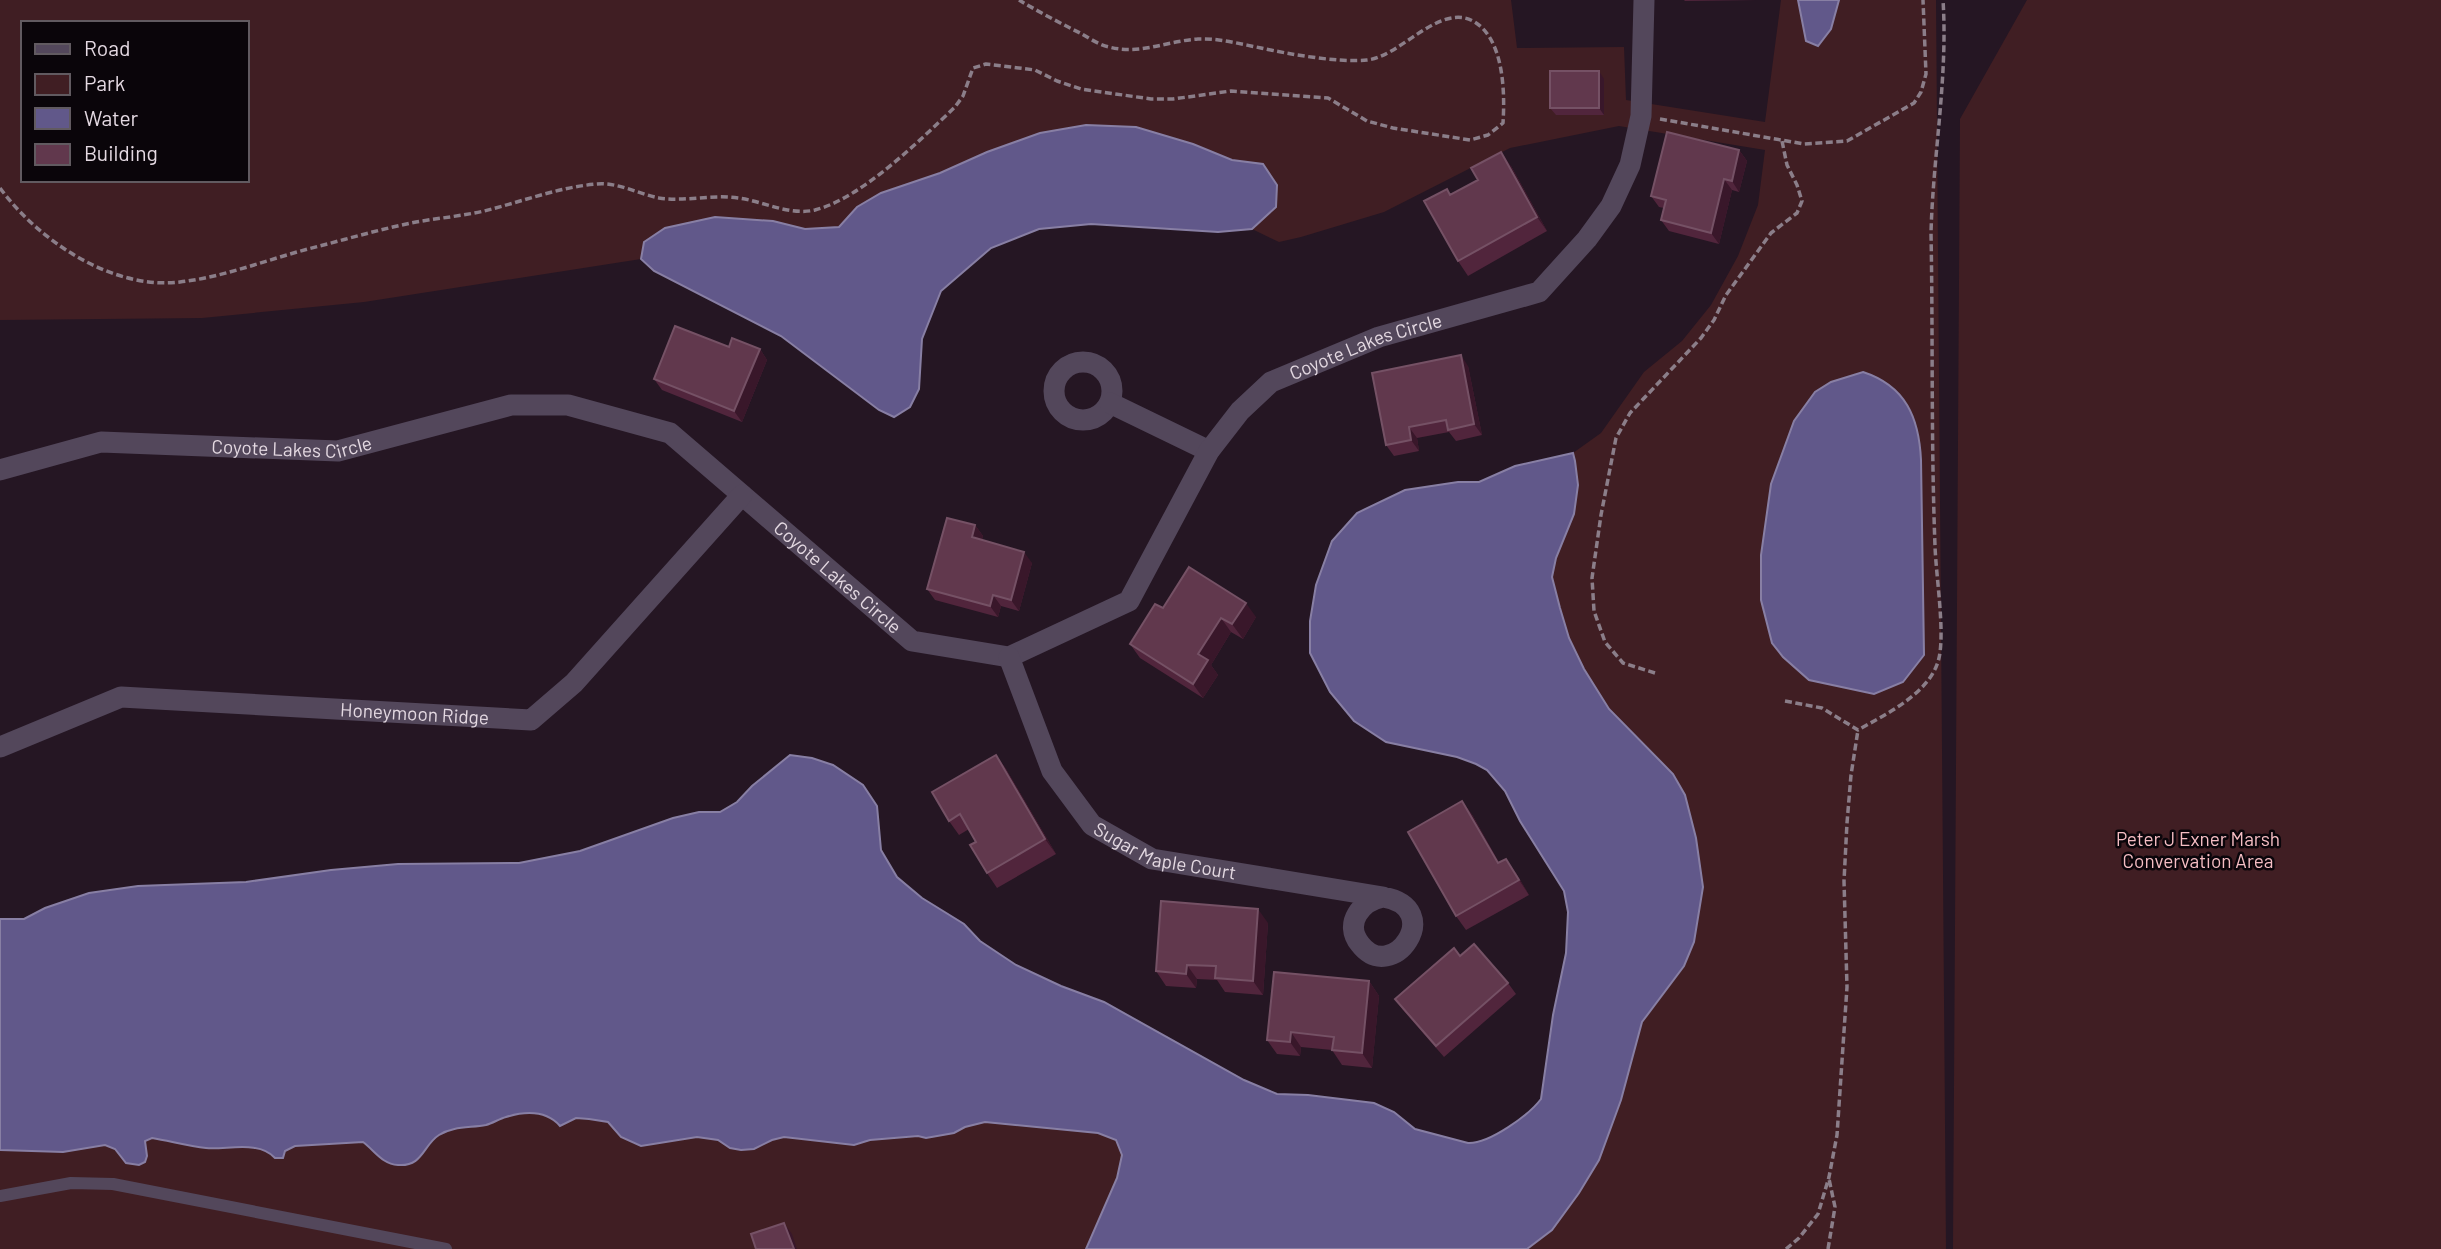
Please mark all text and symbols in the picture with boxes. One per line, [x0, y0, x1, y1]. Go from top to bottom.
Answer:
legend [21, 21, 248, 182]
text: Road [84, 35, 130, 60]
text: Park [84, 70, 125, 95]
text: Water [84, 105, 139, 130]
text: Building [84, 140, 158, 165]
street label: Coyote Lakes Circle [1286, 308, 1444, 384]
street label: Coyote Lakes Circle [211, 431, 374, 462]
street label: Coyote Lakes Circle [770, 516, 907, 638]
street label: Honeymoon Ridge [340, 697, 490, 729]
street label: Sugar Maple Court [1090, 816, 1238, 884]
park label: Peter J Exner Marsh Convervation Area [2116, 827, 2280, 872]

